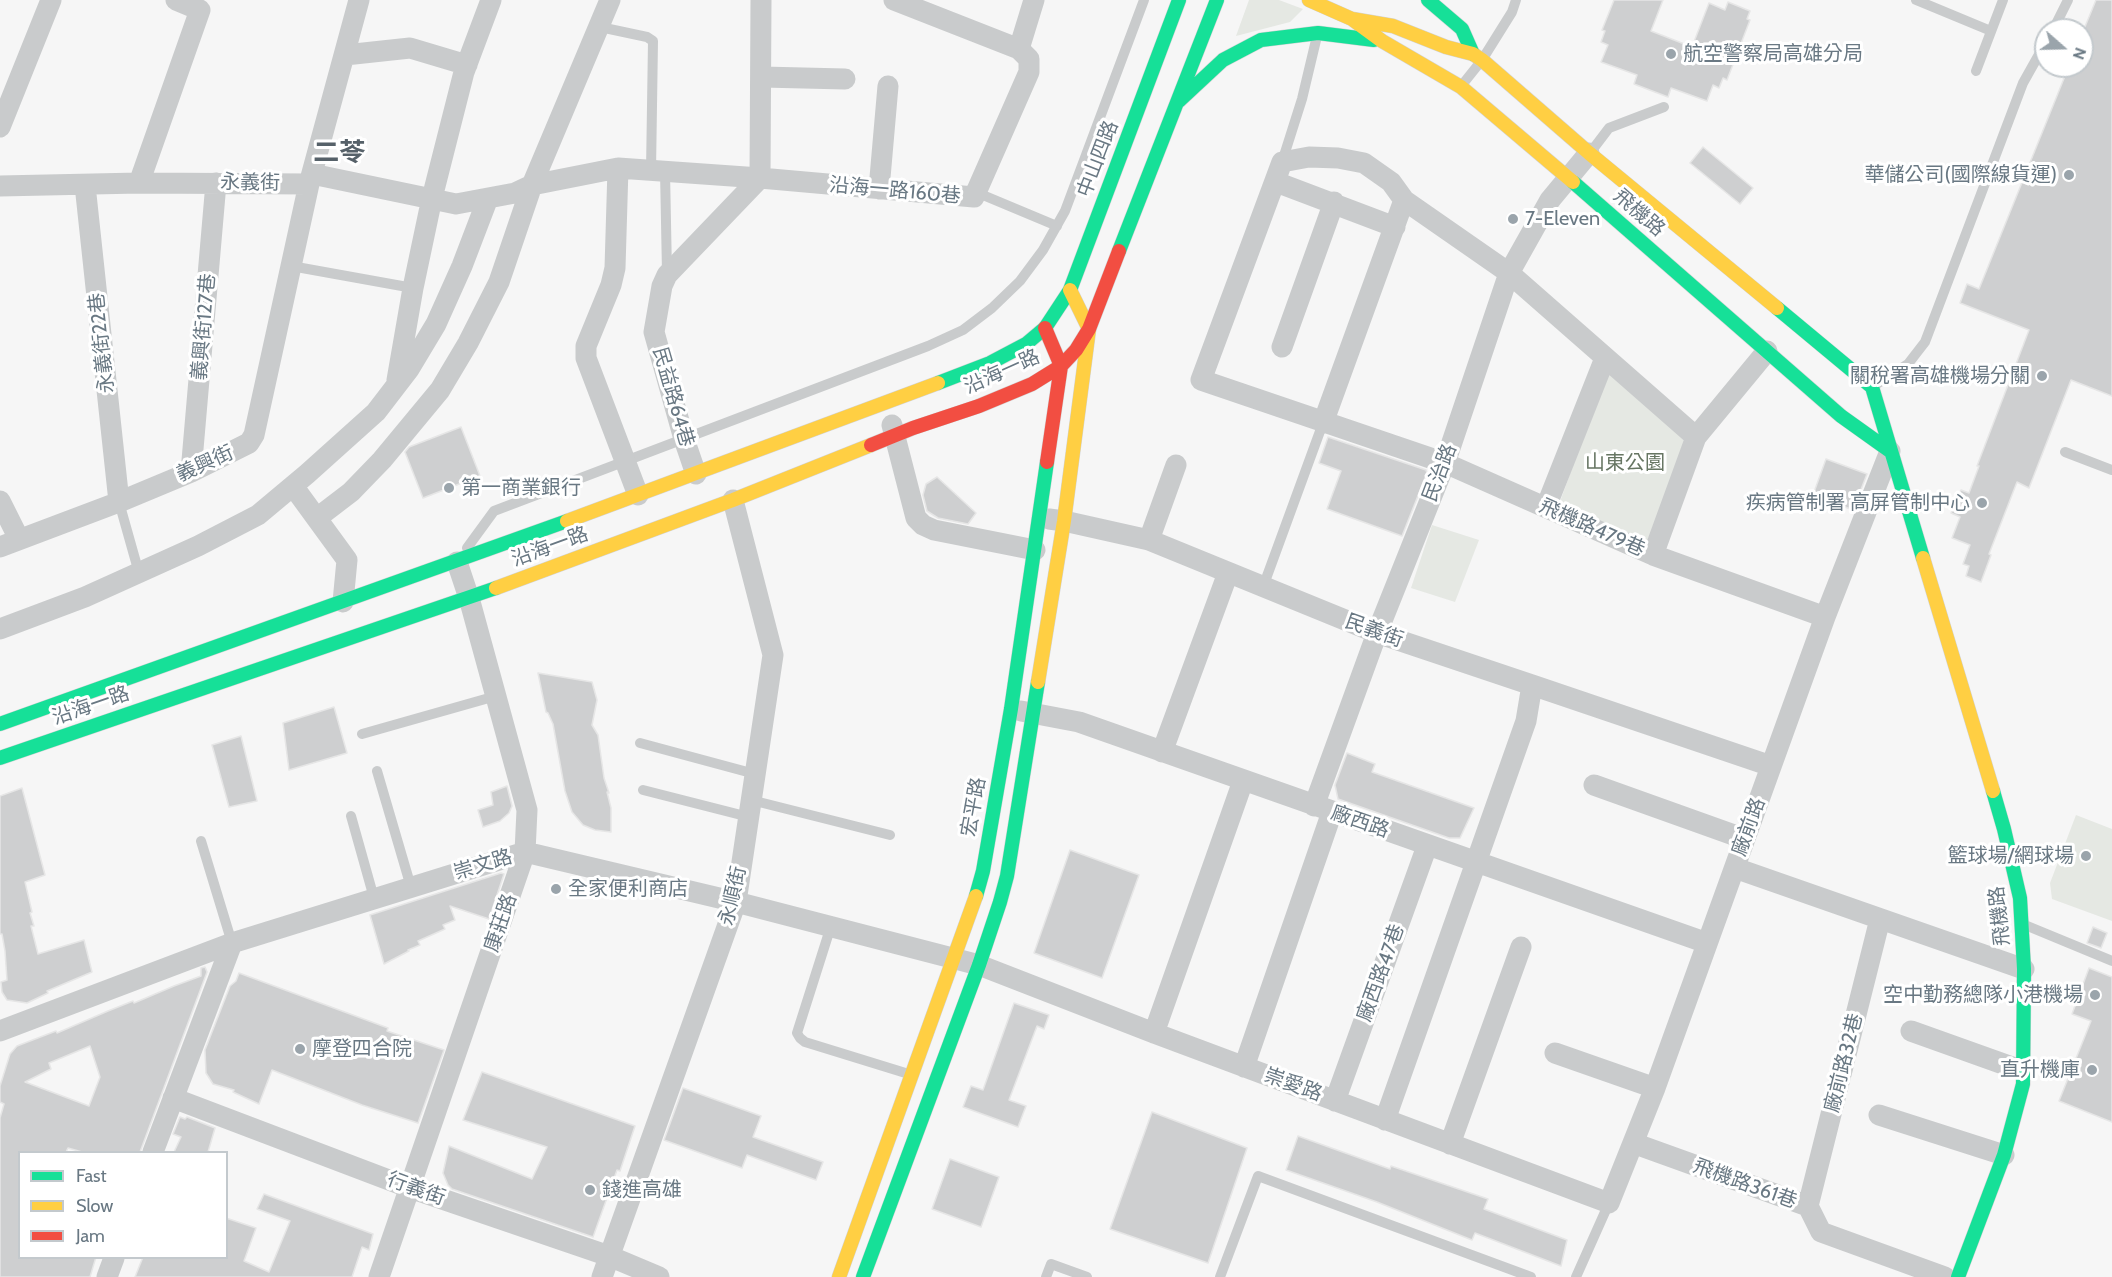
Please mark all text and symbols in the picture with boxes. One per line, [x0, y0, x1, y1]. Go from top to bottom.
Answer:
north arrow [2034, 18, 2094, 78]
place label: 航空警察局高雄分局 [1683, 42, 1863, 66]
text: N [2069, 45, 2090, 62]
marker: 航空警察局高雄分局 [1664, 47, 1678, 61]
street label: 中山四路 [1072, 117, 1124, 201]
district label: 二苓 [313, 137, 365, 169]
place label: 華儲公司(國際線貨運) [1864, 163, 2057, 187]
marker: 華儲公司(國際線貨運) [2062, 168, 2076, 182]
street label: 永義街 [220, 170, 280, 196]
street label: 沿海一路160巷 [828, 173, 962, 209]
street label: 飛機路 [1608, 184, 1670, 242]
place label: 7-Eleven [1525, 207, 1600, 231]
marker: 7-Eleven [1506, 212, 1520, 226]
street label: 義興街127巷 [187, 273, 221, 381]
street label: 永義街22巷 [85, 292, 119, 394]
street label: 民益路64巷 [647, 344, 699, 450]
street label: 沿海一路 [961, 345, 1043, 399]
place label: 關稅署高雄機場分關 [1850, 364, 2030, 388]
marker: 關稅署高雄機場分關 [2035, 369, 2049, 383]
street label: 義興街 [173, 441, 237, 487]
street label: 民治路 [1418, 441, 1462, 505]
park label: 山東公園 [1585, 451, 1665, 475]
place label: 第一商業銀行 [461, 476, 581, 500]
marker: 第一商業銀行 [442, 481, 456, 495]
place label: 疾病管制署 高屏管制中心 [1746, 491, 1970, 515]
street label: 飛機路479巷 [1536, 494, 1648, 562]
marker: 疾病管制署 高屏管制中心 [1975, 496, 1989, 510]
street label: 沿海一路 [508, 522, 592, 572]
street label: 民義街 [1342, 609, 1406, 653]
street label: 沿海一路 [49, 682, 133, 730]
street label: 宏平路 [957, 775, 991, 839]
street label: 廠前路 [1727, 795, 1771, 859]
street label: 廠西路 [1328, 801, 1392, 843]
place label: 籃球場/網球場 [1948, 844, 2074, 868]
street label: 崇文路 [451, 845, 515, 885]
marker: 籃球場/網球場 [2079, 849, 2093, 863]
street label: 永順街 [715, 864, 751, 928]
place label: 全家便利商店 [568, 877, 688, 901]
marker: 全家便利商店 [549, 882, 563, 896]
street label: 飛機路 [1985, 885, 2015, 947]
street label: 康莊路 [480, 891, 522, 955]
street label: 廠西路47巷 [1352, 921, 1410, 1025]
place label: 空中勤務總隊小港機場 [1883, 983, 2083, 1007]
marker: 空中勤務總隊小港機場 [2088, 988, 2102, 1002]
street label: 廠前路32巷 [1820, 1011, 1868, 1115]
place label: 摩登四合院 [312, 1037, 412, 1061]
marker: 摩登四合院 [293, 1042, 307, 1056]
place label: 直升機庫 [2000, 1058, 2080, 1082]
street label: 崇愛路 [1261, 1063, 1325, 1107]
marker: 直升機庫 [2085, 1063, 2099, 1077]
legend [18, 1151, 228, 1259]
street label: 飛機路361巷 [1690, 1154, 1800, 1214]
text: Fast [76, 1165, 107, 1187]
street label: 行義街 [384, 1167, 448, 1211]
place label: 錢進高雄 [602, 1178, 682, 1202]
marker: 錢進高雄 [583, 1183, 597, 1197]
text: Slow [76, 1195, 113, 1217]
text: Jam [76, 1225, 105, 1247]

